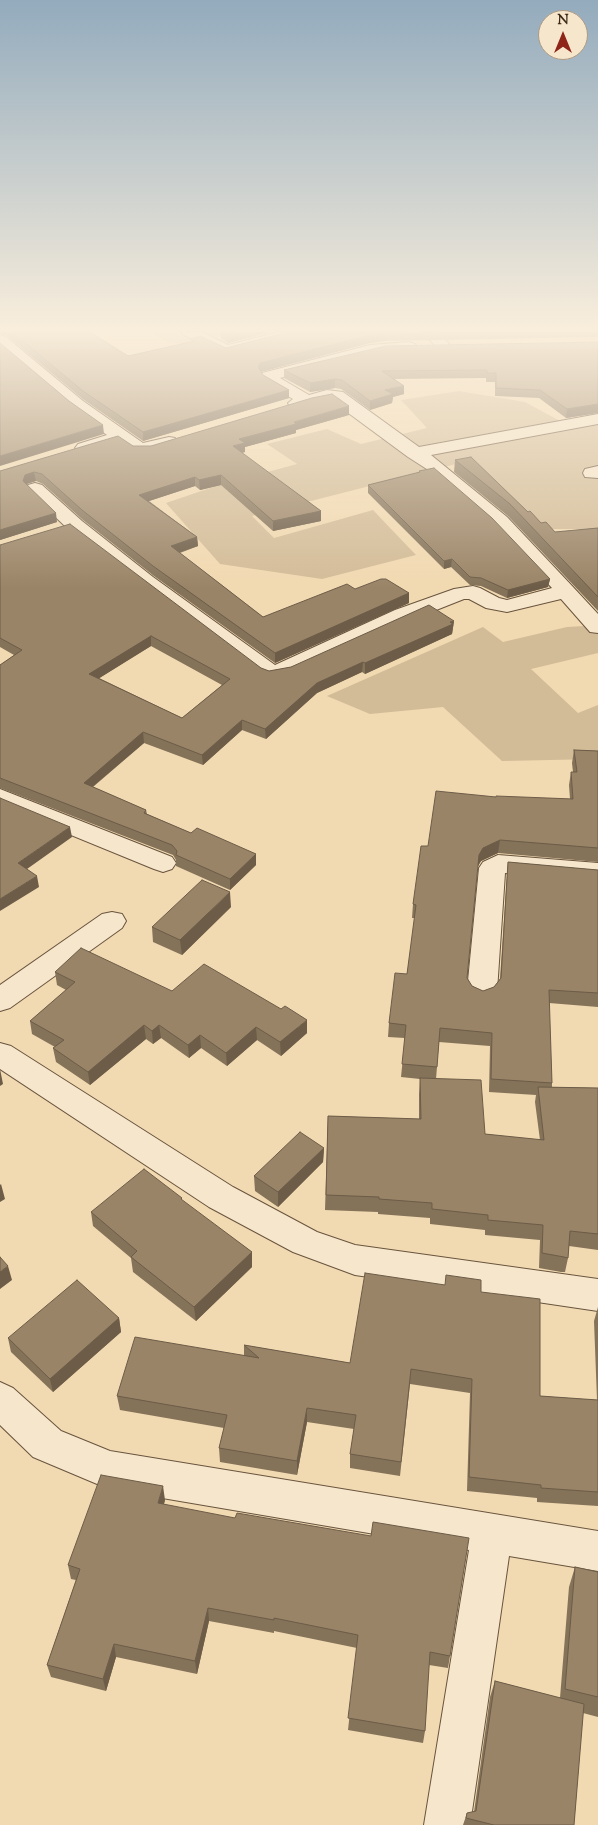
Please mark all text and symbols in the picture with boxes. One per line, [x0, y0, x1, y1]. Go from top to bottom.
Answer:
north arrow [538, 10, 588, 60]
text: N [557, 11, 569, 31]

